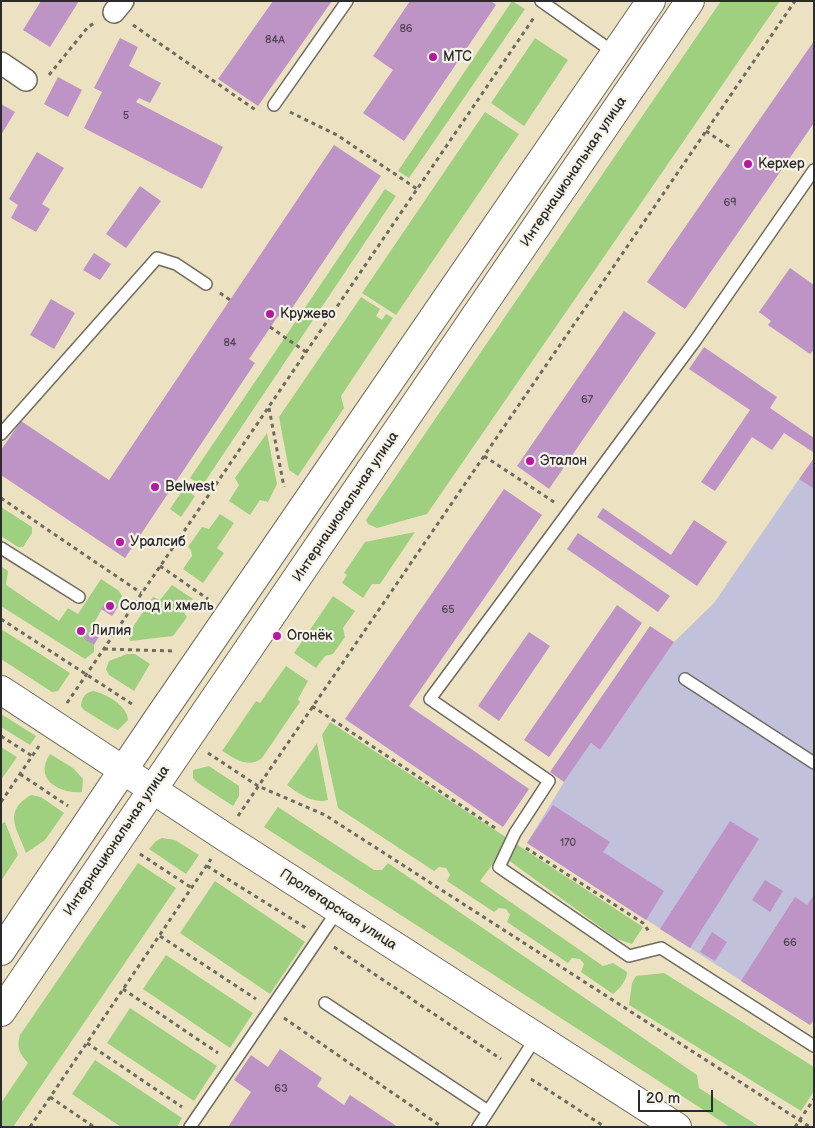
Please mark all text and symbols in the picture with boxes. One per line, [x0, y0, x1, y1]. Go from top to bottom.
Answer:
house number: 86 [399, 22, 413, 36]
house number: 84А [265, 33, 285, 47]
place label: МТС [443, 49, 472, 65]
marker: МТС [427, 51, 439, 63]
street label: Интернациональная улица [517, 94, 631, 250]
house number: 5 [123, 109, 129, 123]
place label: Керхер [758, 156, 805, 172]
marker: Керхер [742, 158, 754, 170]
house number: 69 [723, 196, 737, 210]
place label: Кружево [280, 306, 336, 322]
marker: Кружево [264, 308, 276, 320]
house number: 84 [223, 336, 237, 350]
house number: 67 [581, 393, 593, 407]
street label: Интернациональная улица [289, 429, 403, 585]
place label: Эталон [540, 453, 587, 469]
marker: Эталон [524, 455, 536, 467]
place label: Belwest [165, 479, 215, 495]
marker: Belwest [149, 481, 161, 493]
place label: Уралсиб [130, 534, 186, 550]
marker: Уралсиб [114, 536, 126, 548]
place label: Солод и хмель [120, 598, 214, 614]
marker: Солод и хмель [104, 600, 116, 612]
house number: 65 [441, 603, 455, 617]
place label: Лилия [91, 623, 131, 639]
marker: Лилия [75, 625, 87, 637]
place label: Огонёк [287, 628, 333, 644]
marker: Огонёк [271, 630, 283, 642]
street label: Интернациональная улица [60, 763, 174, 919]
house number: 170 [560, 836, 576, 850]
street label: Пролетарская улица [276, 866, 400, 954]
house number: 66 [783, 936, 797, 950]
scale bar [640, 1080, 715, 1112]
house number: 63 [274, 1082, 288, 1096]
text: 20 m [646, 1089, 680, 1108]

